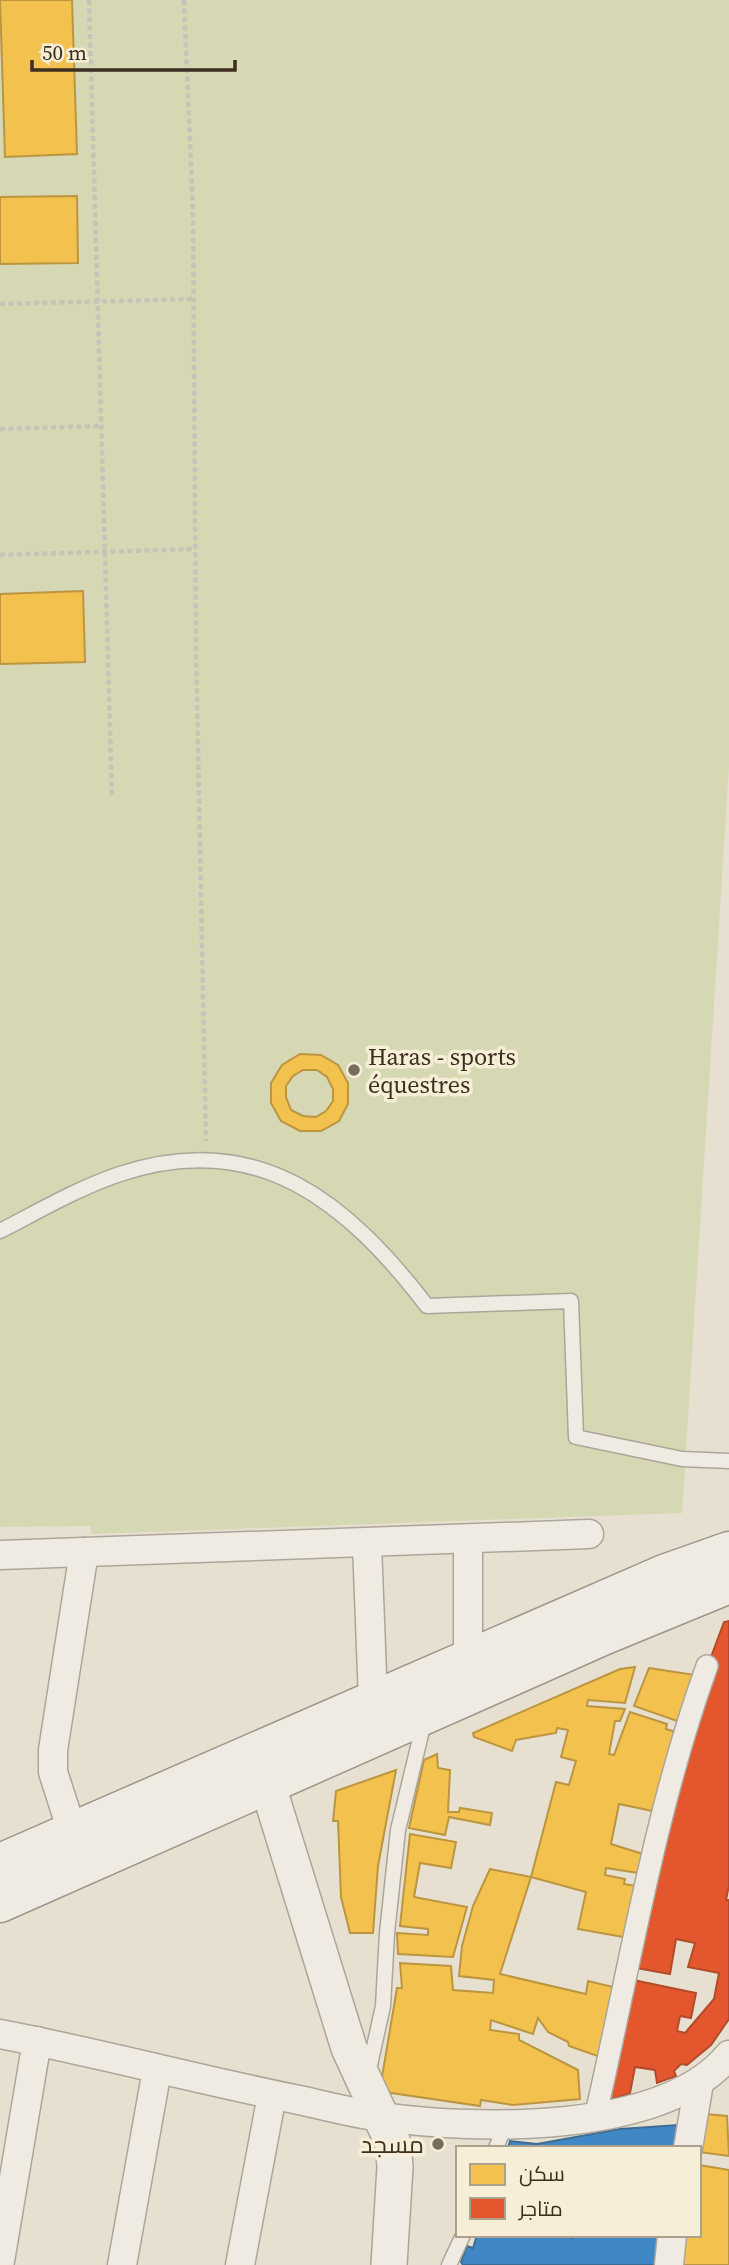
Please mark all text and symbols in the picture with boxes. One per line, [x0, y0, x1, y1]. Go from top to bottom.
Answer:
scale bar [32, 28, 234, 72]
text: 50 m [42, 38, 87, 67]
place label: Haras - sports équestres [368, 1040, 516, 1101]
marker: Haras - sports équestres [346, 1062, 362, 1078]
place label: مسجد [361, 2128, 424, 2161]
marker: مسجد [430, 2136, 446, 2152]
legend [456, 2146, 701, 2237]
text: سكن [519, 2159, 565, 2188]
text: متاجر [518, 2194, 563, 2223]

